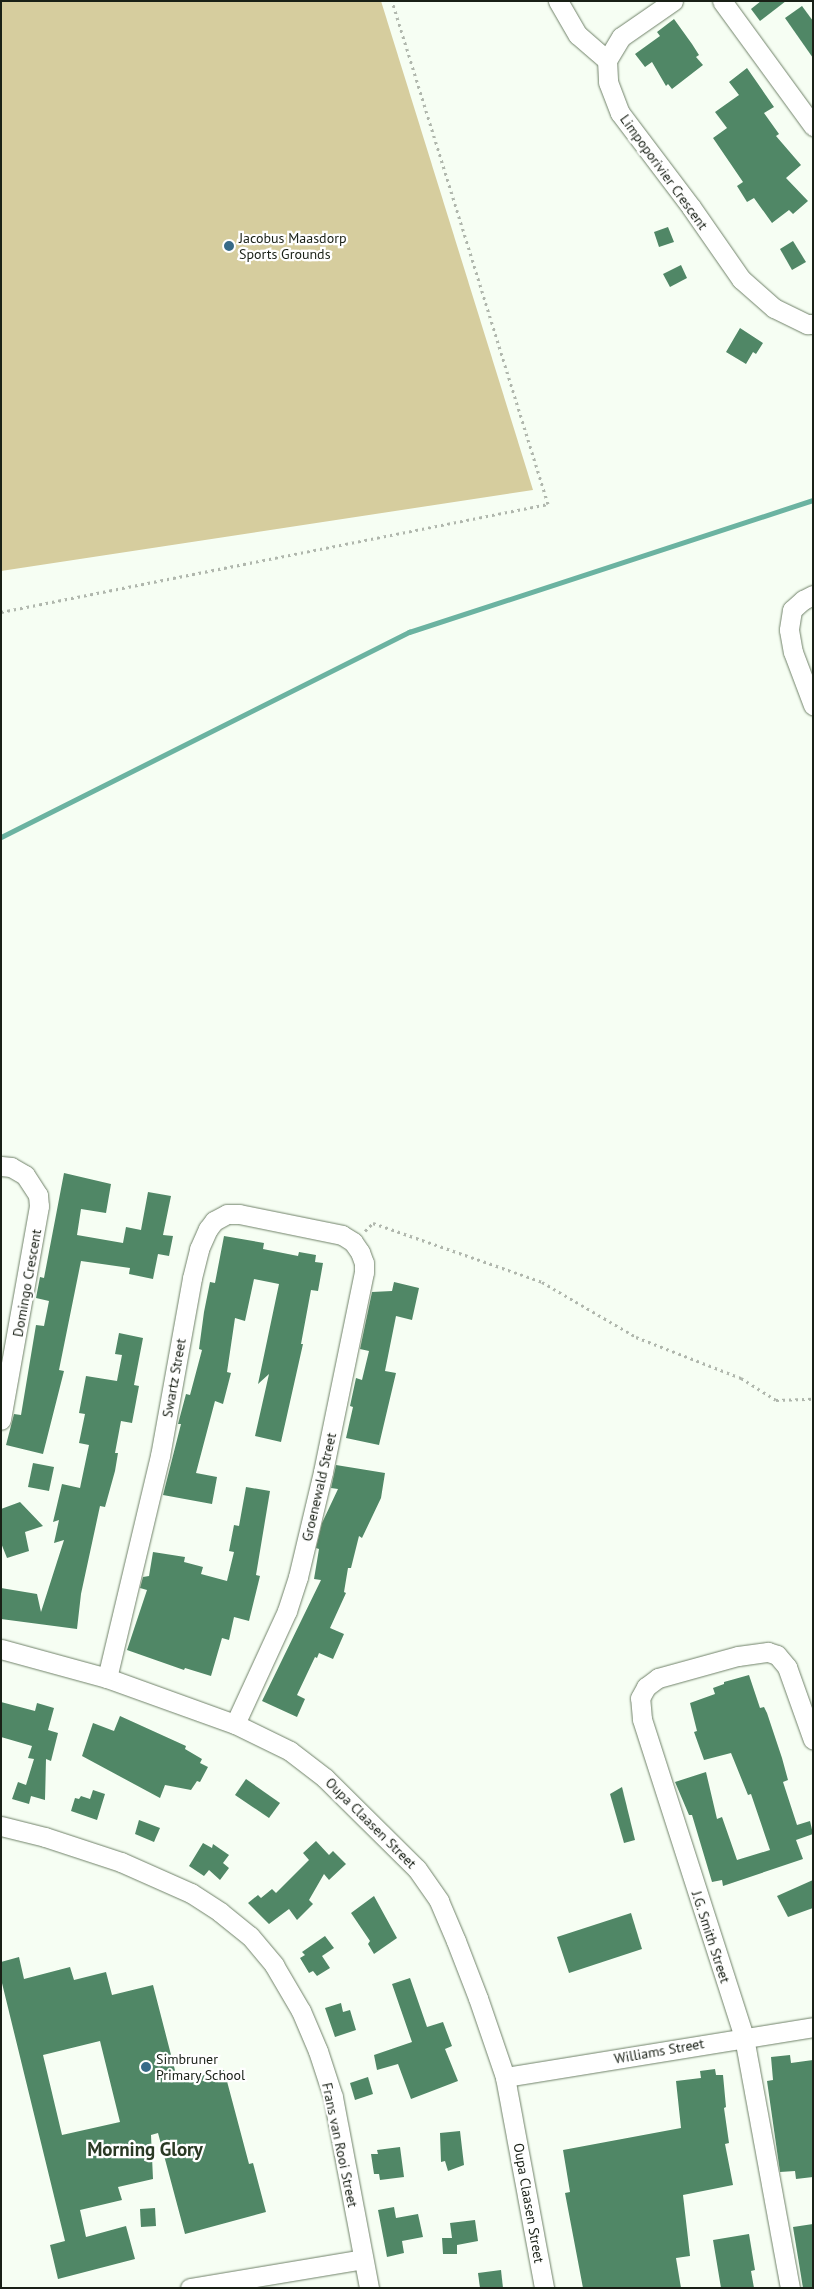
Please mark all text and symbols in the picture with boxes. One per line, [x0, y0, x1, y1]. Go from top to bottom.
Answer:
street label: Limpoporivier Crescent [617, 111, 711, 233]
place label: Jacobus Maasdorp Sports Grounds [239, 230, 346, 262]
marker: Jacobus Maasdorp Sports Grounds [223, 240, 235, 252]
street label: Domingo Crescent [9, 1228, 45, 1338]
street label: Swartz Street [159, 1337, 189, 1419]
street label: Groenewald Street [298, 1431, 340, 1543]
street label: Oupa Claasen Street [322, 1774, 420, 1872]
street label: J.G. Smith Street [688, 1888, 734, 1986]
street label: Williams Street [613, 2035, 705, 2067]
place label: Simbruner Primary School [156, 2051, 246, 2084]
marker: Simbruner Primary School [140, 2061, 152, 2073]
street label: Frans van Rooi Street [319, 2081, 361, 2209]
district label: Morning Glory [87, 2139, 203, 2161]
street label: Oupa Claasen Street [510, 2142, 548, 2264]

